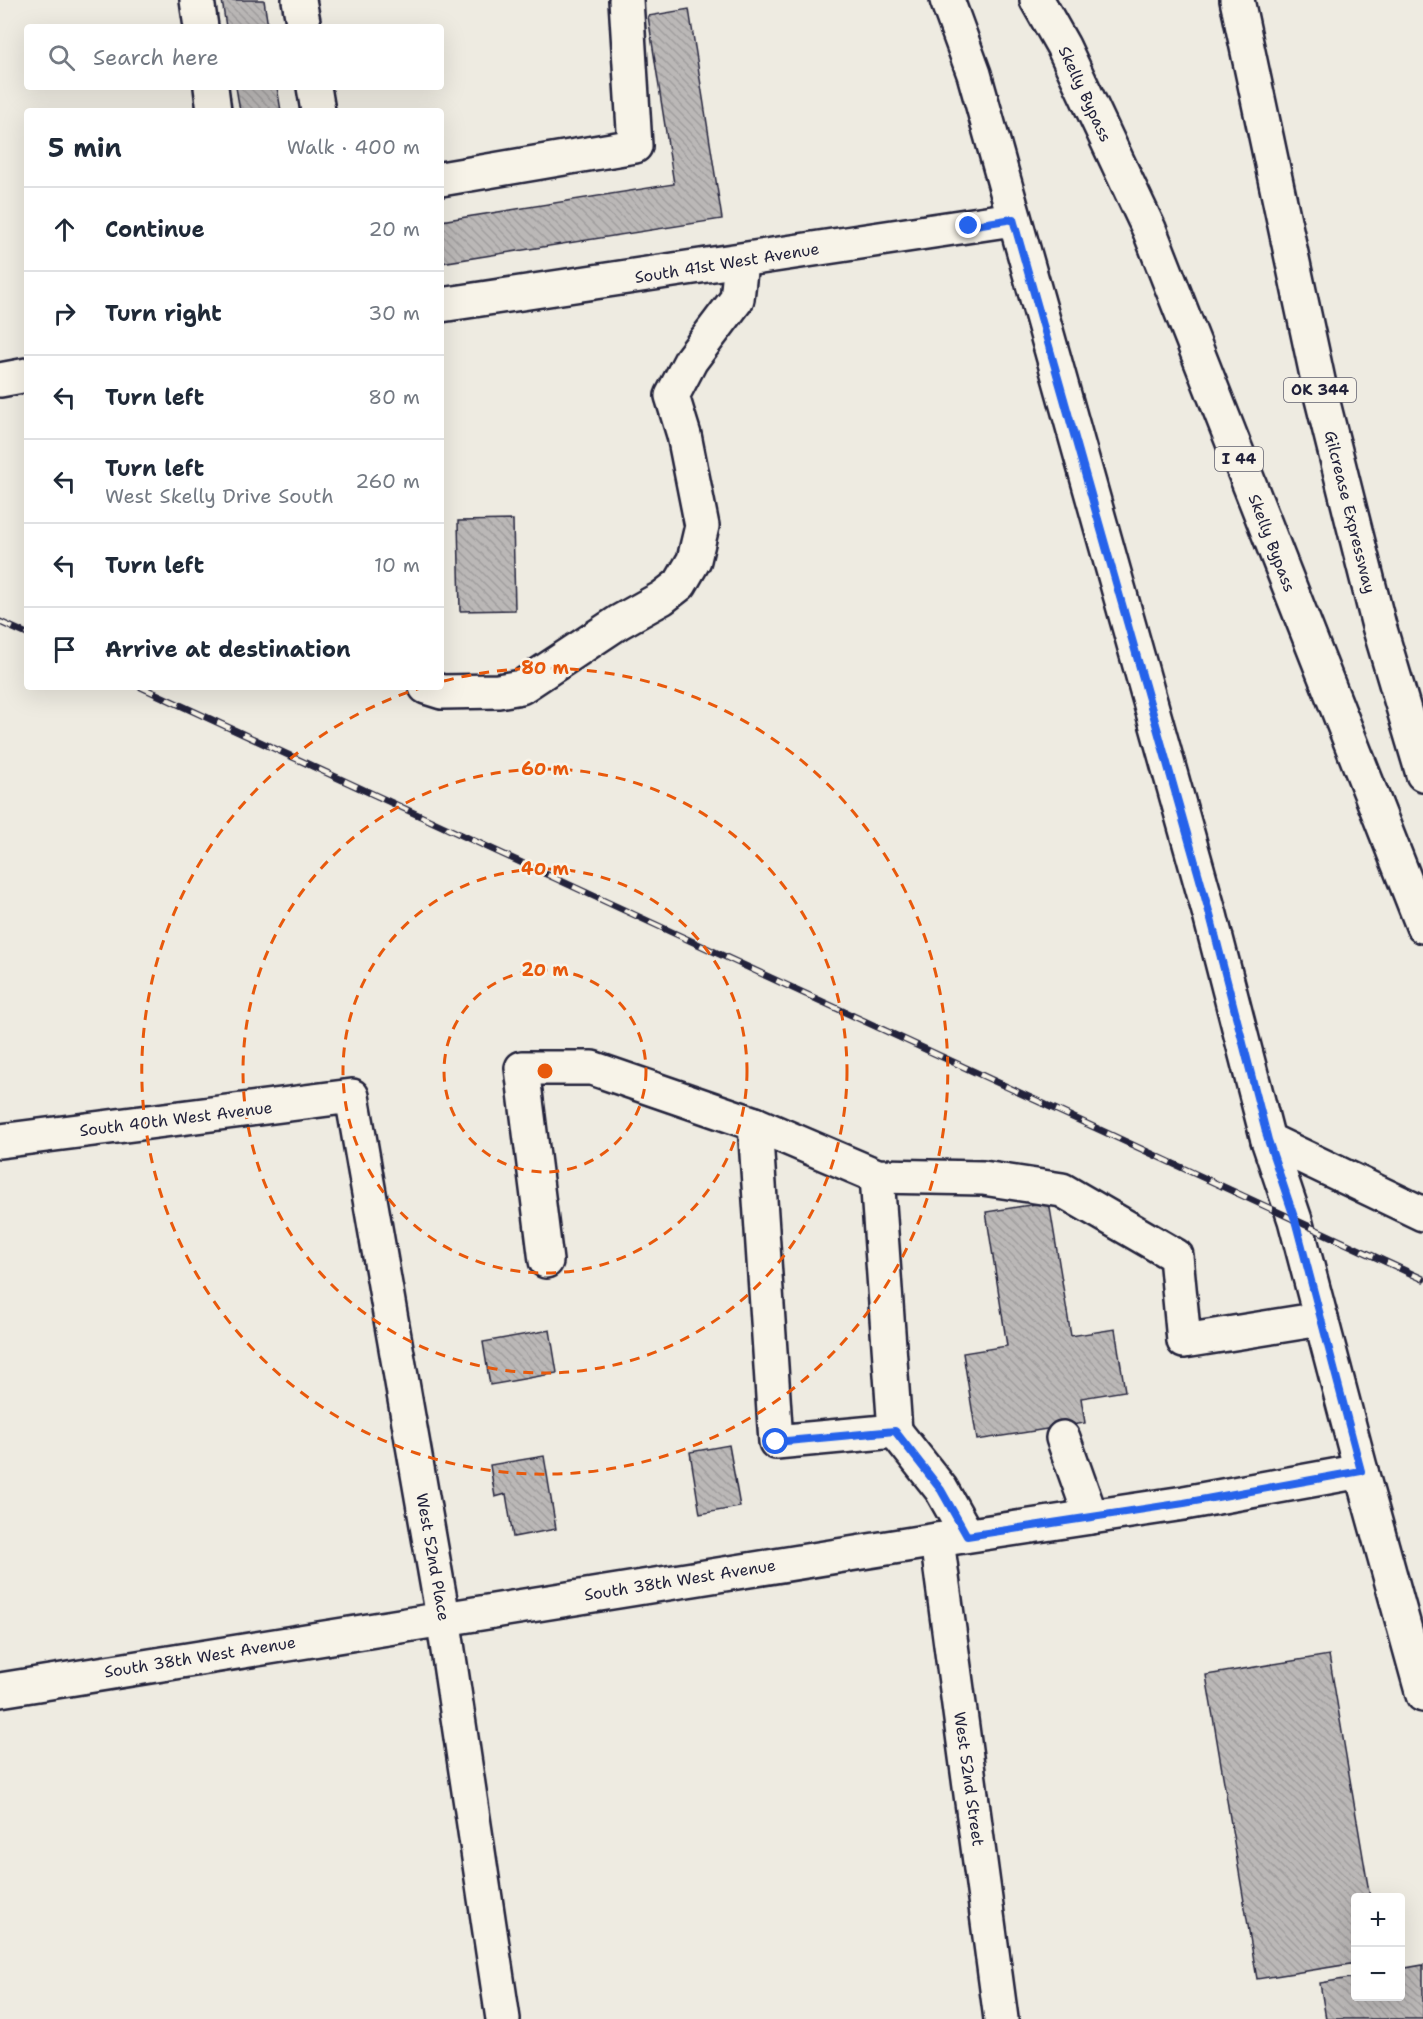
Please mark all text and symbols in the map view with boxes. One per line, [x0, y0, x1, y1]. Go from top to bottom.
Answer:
search box [24, 24, 444, 90]
icon: search [45, 41, 78, 74]
text: Search here [93, 43, 219, 72]
street label: Skelly Bypass [1054, 43, 1116, 145]
text: 5 min [48, 130, 122, 165]
text: Walk · 400 m [287, 134, 420, 160]
route end [955, 212, 981, 238]
icon: ahead [48, 213, 81, 246]
text: Continue [105, 215, 205, 244]
text: 20 m [369, 216, 420, 242]
street label: South 41st West Avenue [633, 238, 821, 288]
icon: right [48, 297, 81, 330]
text: Turn right [105, 299, 222, 328]
text: 30 m [368, 300, 420, 326]
road number: OK 344 [1284, 378, 1356, 402]
icon: left [48, 381, 81, 414]
text: Turn left [105, 383, 204, 412]
text: 80 m [368, 384, 420, 410]
street label: Gilcrease Expressway [1320, 428, 1380, 596]
road number: I 44 [1215, 447, 1263, 471]
text: Turn left [105, 454, 204, 483]
icon: left [48, 465, 81, 498]
text: 260 m [355, 468, 420, 494]
text: West Skelly Drive South [105, 483, 334, 509]
street label: Skelly Bypass [1244, 491, 1300, 595]
icon: left [48, 549, 81, 582]
text: Turn left [105, 551, 204, 580]
text: 10 m [374, 552, 420, 578]
icon: arrive [48, 633, 81, 666]
text: Arrive at destination [105, 635, 351, 664]
text: 80 m [521, 656, 569, 680]
text: 60 m [521, 757, 569, 781]
text: 40 m [521, 857, 569, 881]
text: 20 m [521, 958, 569, 982]
centre of rings [535, 1061, 555, 1081]
street label: South 40th West Avenue [78, 1097, 274, 1141]
route start [762, 1428, 788, 1454]
street label: West 52nd Place [411, 1491, 455, 1623]
street label: South 38th West Avenue [583, 1554, 777, 1606]
street label: South 38th West Avenue [103, 1631, 297, 1683]
street label: West 52nd Street [949, 1710, 989, 1848]
map controls [1351, 1893, 1405, 2001]
button: + [1351, 1893, 1405, 1947]
button: − [1351, 1947, 1405, 2001]

